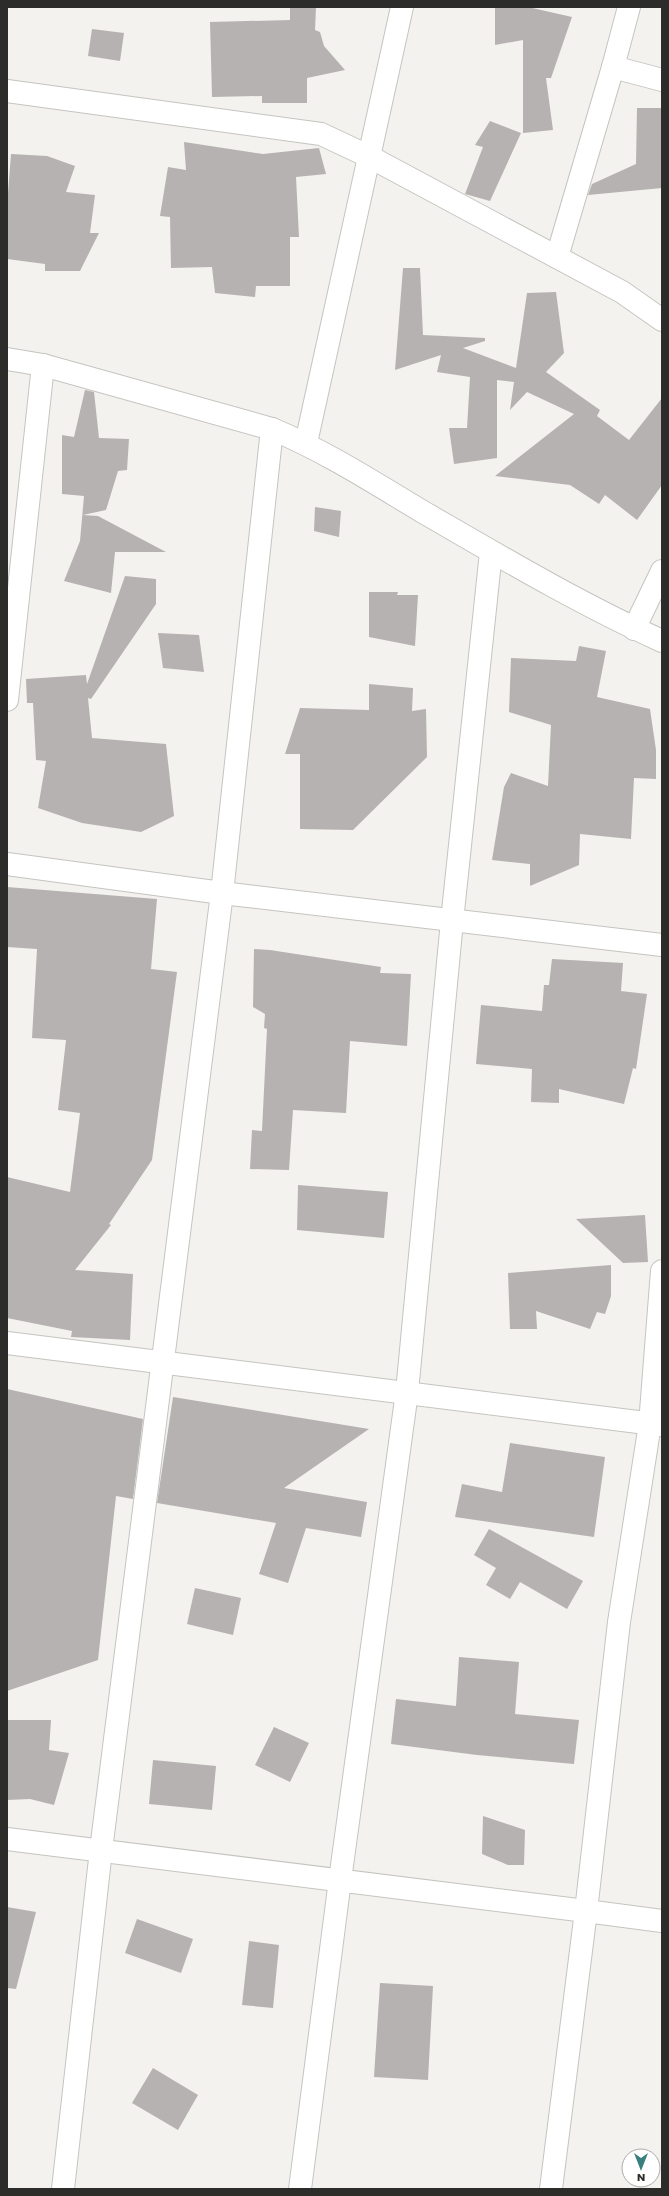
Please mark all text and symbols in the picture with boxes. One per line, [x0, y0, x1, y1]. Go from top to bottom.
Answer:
north arrow [621, 2148, 661, 2188]
text: N [637, 2170, 645, 2186]

